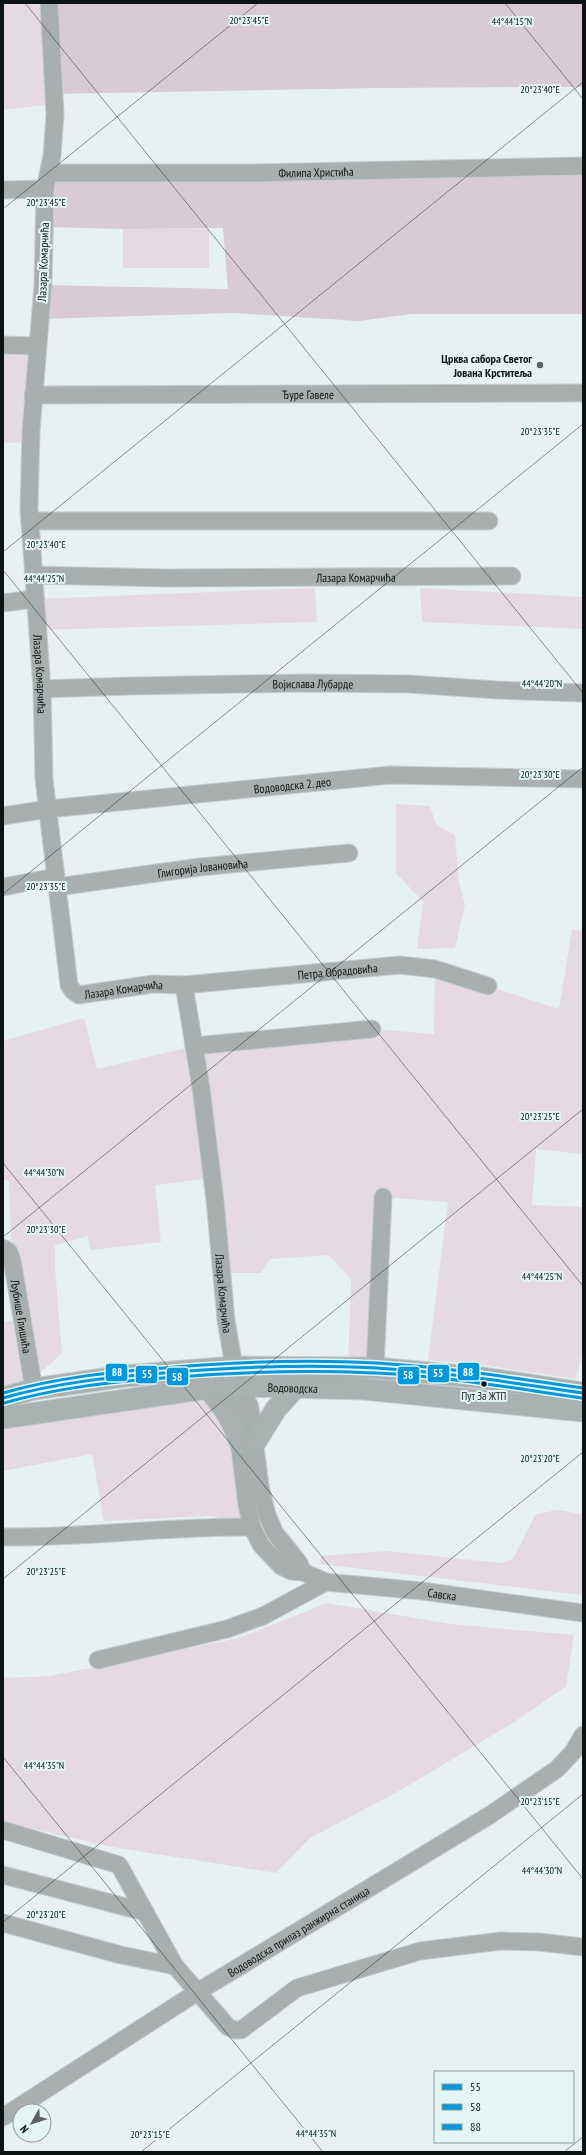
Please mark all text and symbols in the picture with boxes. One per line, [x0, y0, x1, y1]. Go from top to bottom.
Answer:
text: 20°23'45"E [229, 14, 269, 27]
text: 44°44'15"N [492, 15, 532, 28]
text: 20°23'40"E [520, 83, 560, 96]
street label: Филипа Христића [278, 163, 354, 180]
text: 20°23'45"E [26, 196, 66, 209]
street label: Лазара Комарчића [34, 222, 52, 303]
place label: Црква сабора Светог Јована Крститеља [441, 351, 532, 380]
marker: Црква сабора Светог Јована Крститеља [535, 360, 545, 370]
street label: Ђуре Гавеле [282, 386, 334, 402]
text: 20°23'35"E [520, 425, 560, 438]
text: 20°23'40"E [26, 538, 66, 551]
street label: Лазара Комарчића [315, 569, 396, 585]
text: 44°44'25"N [24, 572, 64, 585]
street label: Лазара Комарчића [31, 633, 50, 714]
street label: Војислава Лубарде [272, 675, 353, 691]
text: 44°44'20"N [522, 677, 562, 690]
text: 20°23'30"E [520, 768, 560, 781]
street label: Водоводска 2. део [253, 773, 332, 796]
street label: Глигорија Јовановића [157, 855, 249, 880]
text: 20°23'35"E [26, 880, 66, 893]
street label: Петра Обрадовића [297, 960, 378, 982]
street label: Лазара Комарчића [82, 976, 163, 1002]
text: 20°23'25"E [520, 1110, 560, 1123]
text: 44°44'30"N [24, 1166, 64, 1179]
text: 20°23'30"E [26, 1223, 66, 1236]
street label: Лазара Комарчића [212, 1252, 236, 1334]
text: 44°44'25"N [522, 1270, 562, 1283]
street label: Љубише Глишића [8, 1278, 35, 1355]
line badge: 88 [457, 1362, 480, 1381]
line badge: 88 [105, 1363, 128, 1382]
line badge: 55 [427, 1364, 450, 1383]
text: 88 [112, 1365, 122, 1379]
line badge: 55 [135, 1365, 158, 1384]
text: 88 [463, 1365, 473, 1379]
line badge: 58 [397, 1366, 420, 1385]
text: 55 [433, 1366, 443, 1380]
text: 55 [142, 1367, 152, 1381]
line badge: 58 [166, 1367, 189, 1386]
text: 58 [403, 1368, 413, 1382]
text: 58 [172, 1370, 182, 1384]
street label: Водоводска [267, 1379, 318, 1395]
marker: Пут За ЖТП [479, 1379, 489, 1389]
place label: Пут За ЖТП [462, 1389, 507, 1403]
text: 20°23'20"E [520, 1452, 560, 1465]
text: 20°23'25"E [26, 1565, 66, 1578]
street label: Савска [427, 1584, 458, 1603]
text: 44°44'35"N [24, 1759, 64, 1772]
text: 20°23'15"E [520, 1795, 560, 1808]
text: 44°44'30"N [522, 1864, 562, 1877]
street label: Водоводска прилаз ранжирна станица [224, 1882, 372, 1980]
text: 20°23'20"E [26, 1908, 66, 1921]
legend [434, 2071, 574, 2143]
text: 55 [470, 2079, 481, 2094]
text: 58 [470, 2099, 481, 2114]
north arrow [12, 2103, 52, 2143]
text: 88 [470, 2119, 481, 2134]
text: N [17, 2123, 32, 2136]
text: 44°44'35"N [296, 2127, 336, 2140]
text: 20°23'15"E [130, 2128, 170, 2141]

